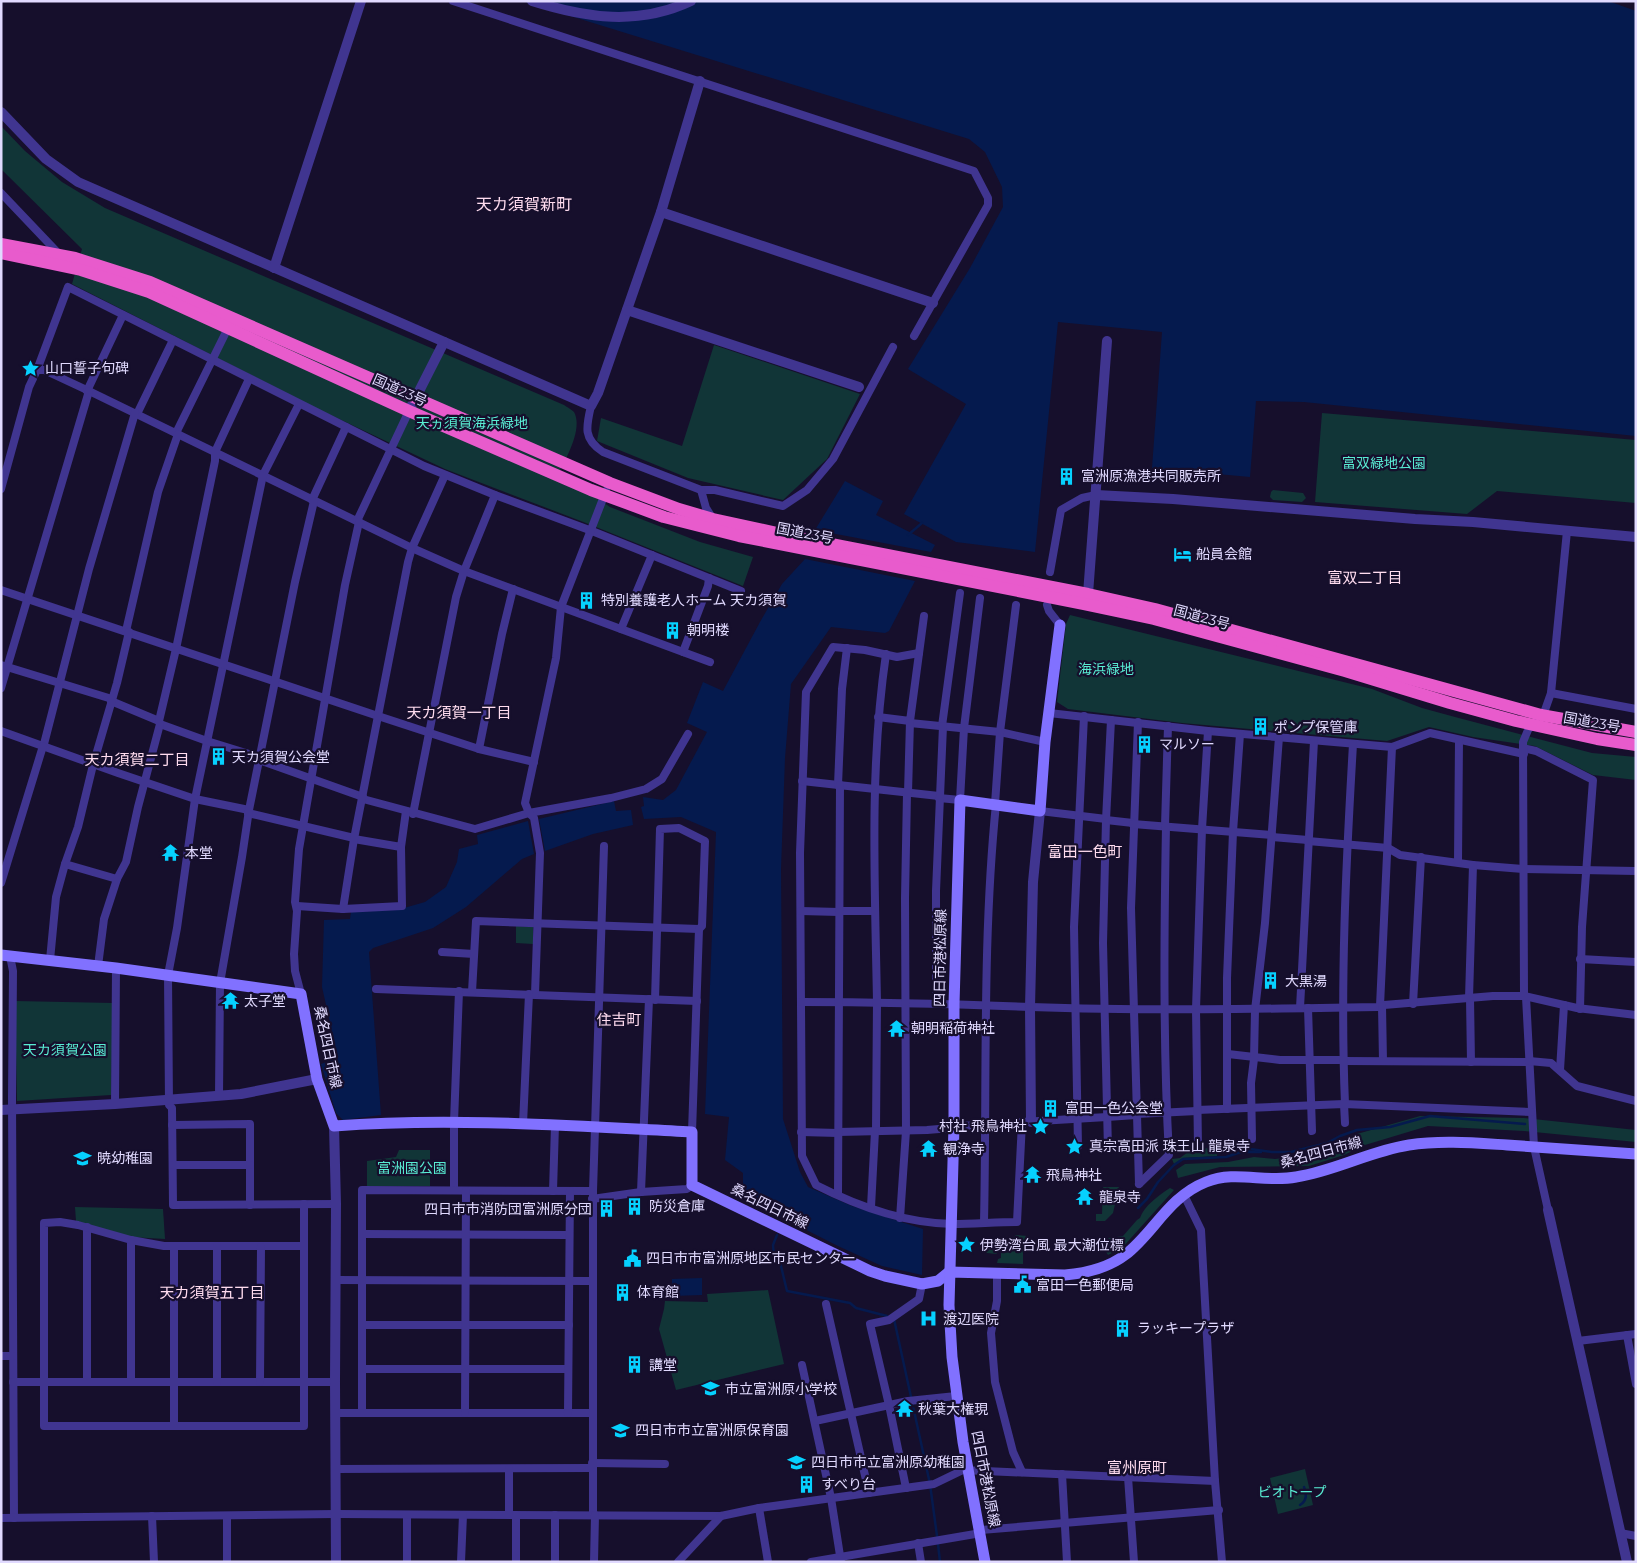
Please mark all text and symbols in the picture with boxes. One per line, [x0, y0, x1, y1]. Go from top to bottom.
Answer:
district label: 天カ須賀新町 [476, 195, 572, 214]
place icon: 山口誓子句碑 [21, 358, 41, 378]
place label: 山口誓子句碑 [45, 359, 129, 377]
street label: 国道23号 [370, 370, 430, 410]
park label: 天ヵ須賀海浜緑地 [416, 414, 528, 432]
park label: 富双緑地公園 [1342, 454, 1426, 472]
building icon: 富洲原漁港共同販売所 [1057, 466, 1077, 486]
place label: 富洲原漁港共同販売所 [1081, 467, 1221, 485]
street label: 国道23号 [775, 519, 835, 547]
hotel icon: 船員会館 [1172, 544, 1192, 564]
place label: 船員会館 [1196, 545, 1252, 563]
district label: 富双二丁目 [1327, 568, 1403, 587]
building icon: 特別養護老人ホーム 天カ須賀 [577, 590, 597, 610]
place label: 特別養護老人ホーム 天カ須賀 [601, 591, 786, 609]
street label: 国道23号 [1172, 601, 1232, 633]
building icon: 朝明楼 [663, 620, 683, 640]
place label: 朝明楼 [687, 621, 730, 639]
park label: 海浜緑地 [1078, 660, 1134, 678]
district label: 天カ須賀一丁目 [406, 703, 512, 722]
street label: 国道23号 [1562, 708, 1622, 736]
building icon: ポンプ保管庫 [1250, 717, 1270, 737]
place label: ポンプ保管庫 [1274, 718, 1358, 736]
building icon: マルソー [1135, 734, 1155, 754]
place label: マルソー [1159, 735, 1215, 753]
building icon: 天カ須賀公会堂 [208, 747, 228, 767]
place label: 天カ須賀公会堂 [232, 748, 330, 766]
district label: 天カ須賀二丁目 [84, 750, 190, 769]
district label: 富田一色町 [1047, 842, 1123, 861]
temple icon: 本堂 [161, 843, 181, 863]
place label: 本堂 [185, 844, 213, 862]
street label: 四日市港松原線 [930, 909, 950, 1007]
building icon: 大黒湯 [1261, 971, 1281, 991]
place label: 大黒湯 [1285, 972, 1327, 990]
temple icon: 太子堂 [220, 991, 240, 1011]
place label: 太子堂 [244, 992, 286, 1010]
street label: 桑名四日市線 [310, 1004, 346, 1090]
district label: 住吉町 [596, 1010, 642, 1029]
temple icon: 朝明稲荷神社 [887, 1018, 907, 1038]
place label: 朝明稲荷神社 [911, 1019, 995, 1037]
park label: 天カ須賀公園 [23, 1041, 107, 1059]
building icon: 富田一色公会堂 [1041, 1098, 1061, 1118]
place label: 富田一色公会堂 [1065, 1099, 1163, 1117]
place icon: 村社 飛鳥神社 [1031, 1116, 1051, 1136]
place label: 村社 飛鳥神社 [939, 1117, 1027, 1135]
street label: 桑名四日市線 [1278, 1132, 1364, 1172]
place icon: 真宗高田派 珠王山 龍泉寺 [1065, 1136, 1085, 1156]
place label: 真宗高田派 珠王山 龍泉寺 [1089, 1137, 1250, 1155]
temple icon: 観浄寺 [919, 1139, 939, 1159]
place label: 観浄寺 [943, 1140, 985, 1158]
school or university icon: 暁幼稚園 [73, 1148, 93, 1168]
place label: 暁幼稚園 [97, 1149, 153, 1167]
park label: 富洲園公園 [377, 1159, 447, 1177]
temple icon: 飛鳥神社 [1022, 1165, 1042, 1185]
place label: 飛鳥神社 [1046, 1166, 1102, 1184]
street label: 桑名四日市線 [728, 1179, 812, 1233]
temple icon: 龍泉寺 [1075, 1187, 1095, 1207]
place label: 龍泉寺 [1099, 1188, 1141, 1206]
building icon: 防災倉庫 [625, 1196, 645, 1216]
place label: 防災倉庫 [649, 1197, 705, 1215]
building icon: 四日市市消防団富洲原分団 [596, 1199, 616, 1219]
place label: 四日市市消防団富洲原分団 [424, 1200, 592, 1218]
place icon: 伊勢湾台風 最大潮位標 [956, 1235, 976, 1255]
place label: 伊勢湾台風 最大潮位標 [980, 1236, 1124, 1254]
public building icon: 四日市市富洲原地区市民センター [622, 1248, 642, 1268]
place label: 四日市市富洲原地区市民センター [646, 1249, 856, 1267]
public building icon: 富田一色郵便局 [1012, 1275, 1032, 1295]
place label: 富田一色郵便局 [1036, 1276, 1134, 1294]
building icon: 体育館 [613, 1282, 633, 1302]
district label: 天カ須賀五丁目 [159, 1283, 265, 1302]
place label: 体育館 [637, 1283, 679, 1301]
hospital icon: 渡辺医院 [919, 1309, 939, 1329]
place label: 渡辺医院 [943, 1310, 999, 1328]
building icon: ラッキープラザ [1113, 1318, 1133, 1338]
place label: ラッキープラザ [1137, 1319, 1234, 1337]
building icon: 講堂 [625, 1355, 645, 1375]
place label: 講堂 [649, 1356, 677, 1374]
school or university icon: 市立富洲原小学校 [701, 1379, 721, 1399]
place label: 市立富洲原小学校 [725, 1380, 837, 1398]
temple icon: 秋葉大権現 [894, 1399, 914, 1419]
place label: 秋葉大権現 [918, 1400, 988, 1418]
school or university icon: 四日市市立富洲原保育園 [611, 1420, 631, 1440]
place label: 四日市市立富洲原保育園 [635, 1421, 789, 1439]
street label: 四日市港松原線 [968, 1429, 1004, 1529]
school or university icon: 四日市市立富洲原幼稚園 [787, 1452, 807, 1472]
place label: 四日市市立富洲原幼稚園 [811, 1453, 965, 1471]
district label: 富州原町 [1107, 1458, 1167, 1477]
building icon: すべり台 [797, 1474, 817, 1494]
place label: すべり台 [821, 1475, 876, 1493]
park label: ビオトープ [1257, 1483, 1327, 1501]

